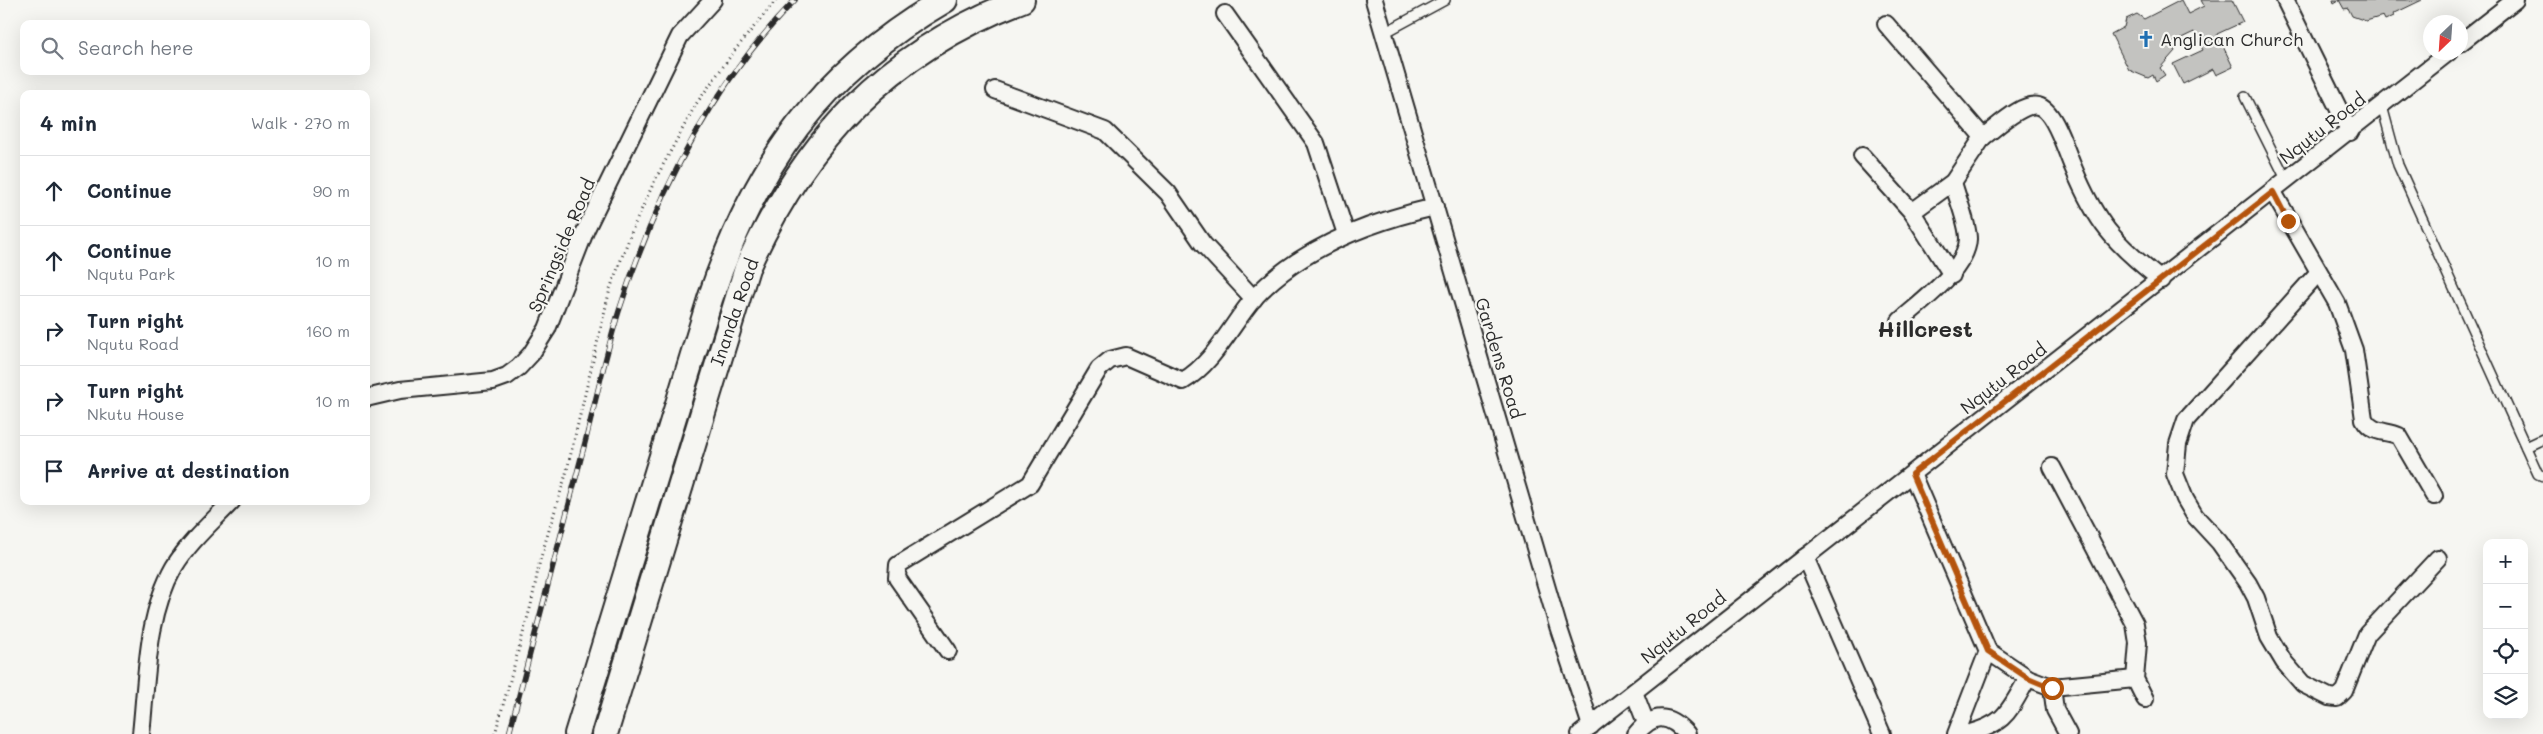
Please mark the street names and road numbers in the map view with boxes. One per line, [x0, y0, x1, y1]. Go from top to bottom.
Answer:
street label: Nqutu Road [2274, 87, 2370, 169]
street label: Springside Road [522, 174, 600, 316]
street label: Inanda Road [704, 255, 764, 369]
street label: Gardens Road [1470, 294, 1530, 422]
street label: Nqutu Road [1955, 337, 2051, 419]
street label: Nqutu Road [1635, 585, 1731, 669]

